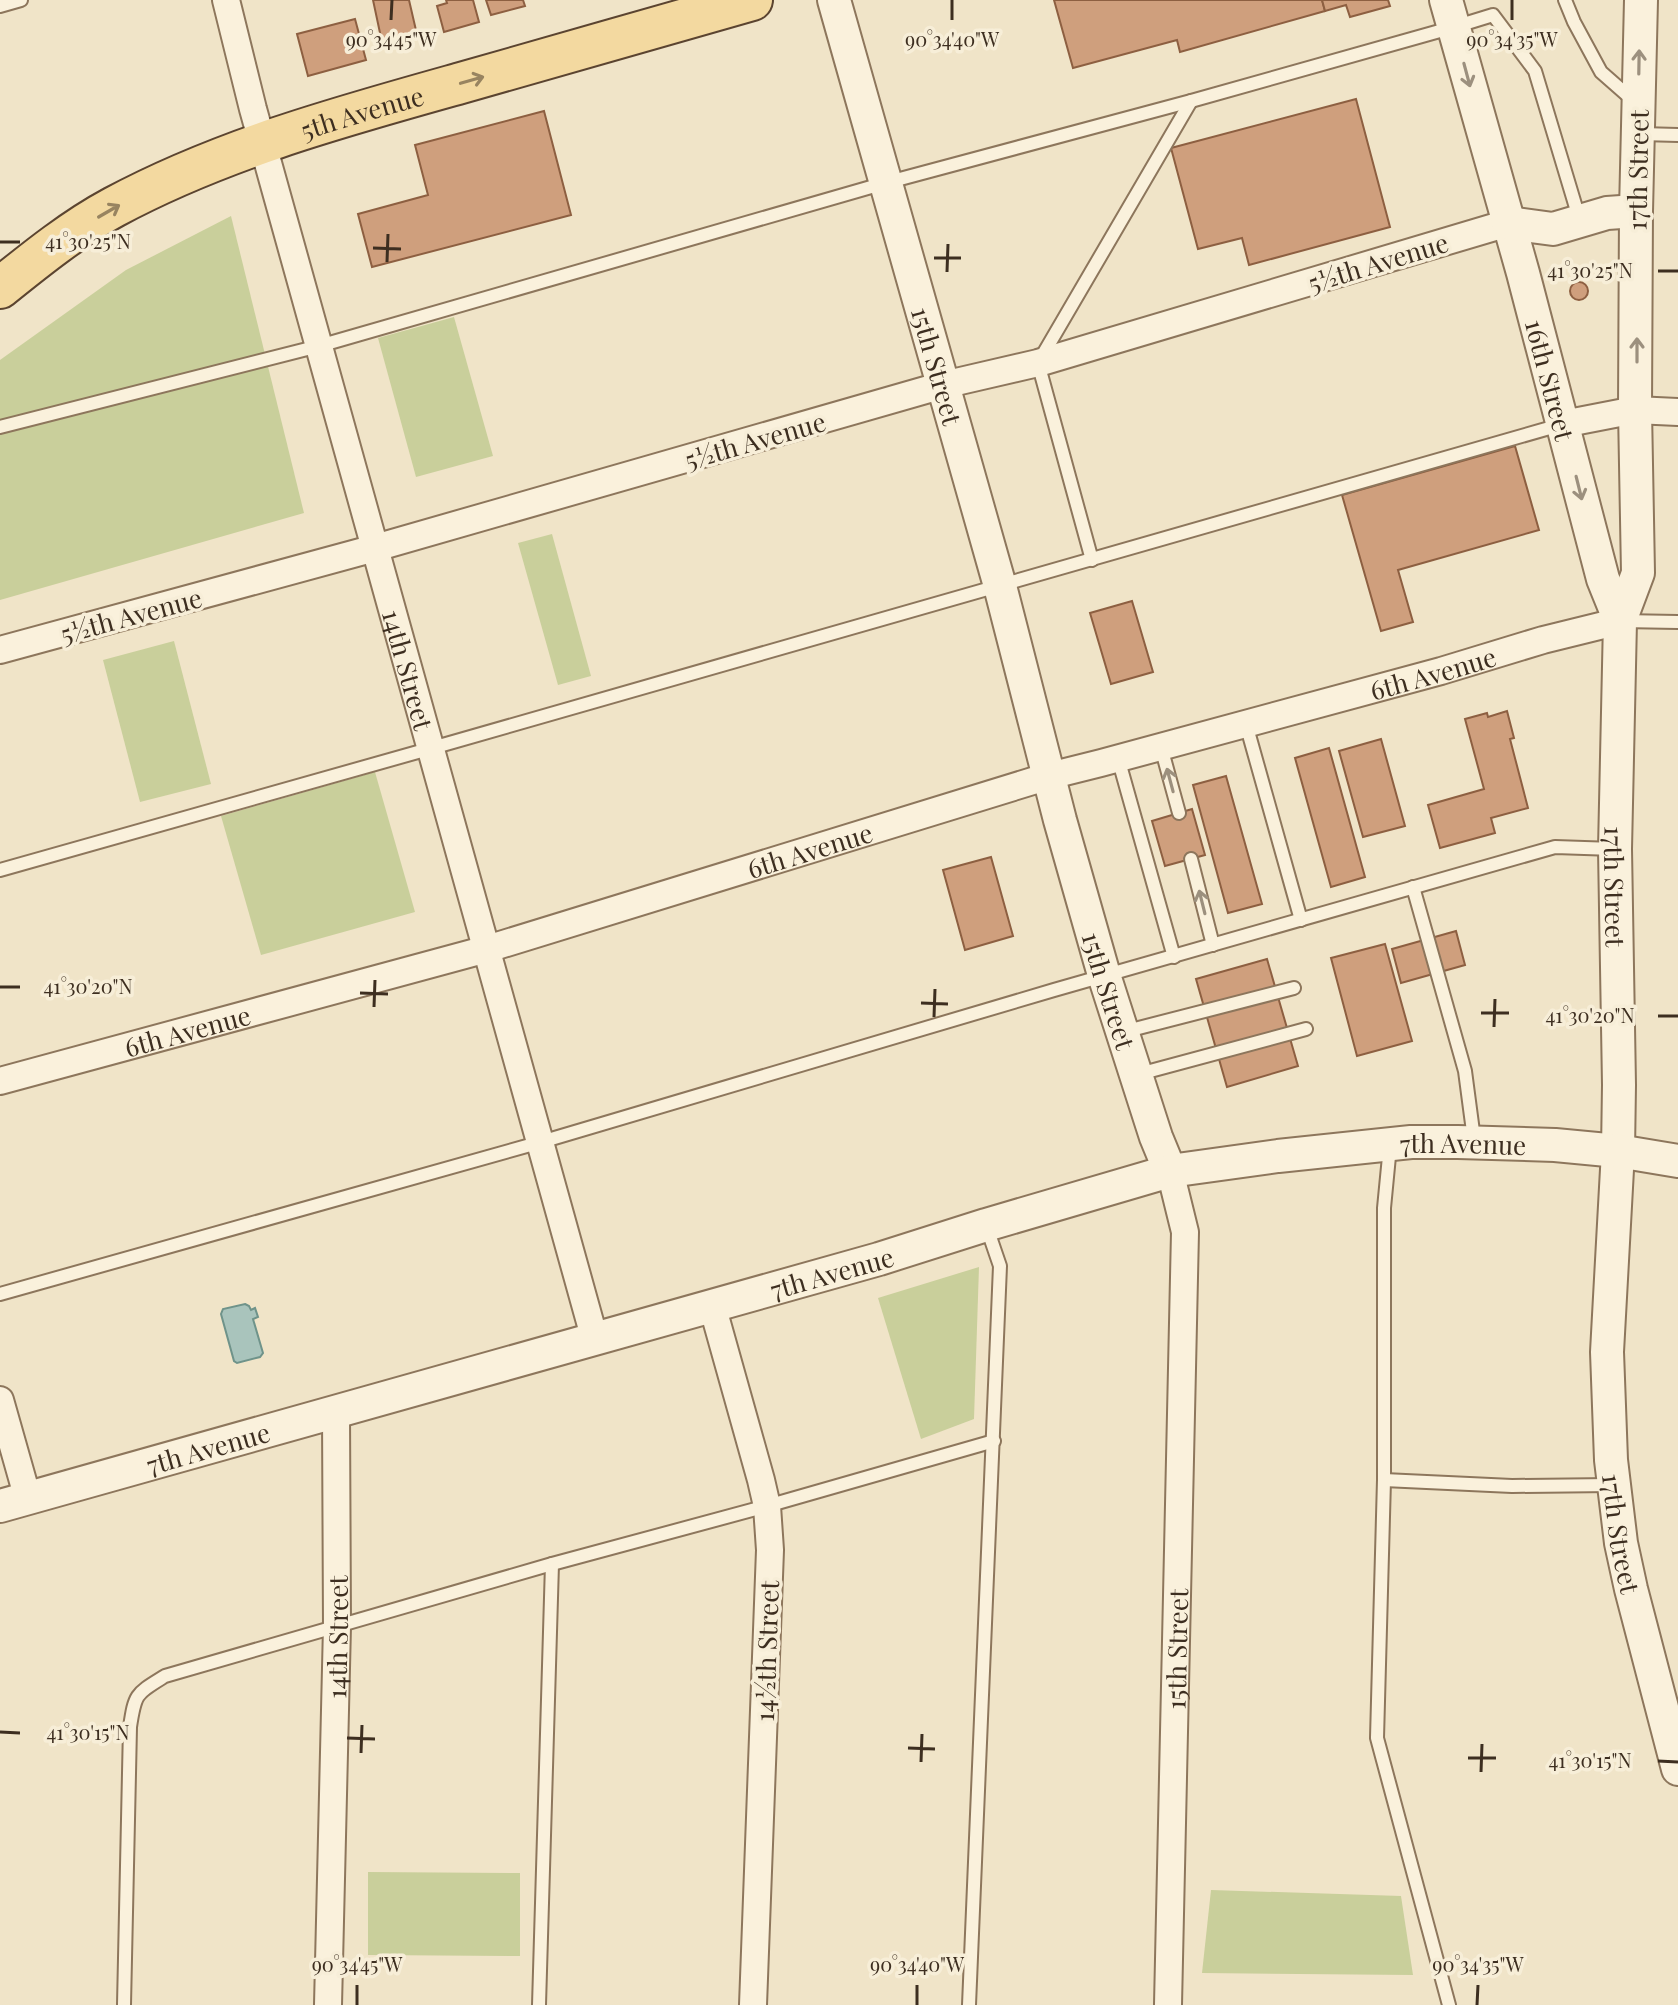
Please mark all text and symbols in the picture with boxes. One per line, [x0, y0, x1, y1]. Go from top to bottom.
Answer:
text: 90°34'45"W [346, 25, 437, 52]
text: 90°34'40"W [905, 25, 1000, 52]
text: 90°34'35"W [1466, 25, 1559, 52]
one-way arrow [1632, 49, 1647, 76]
one-way arrow [1461, 62, 1476, 88]
one-way arrow [458, 72, 484, 87]
street label: 5th Avenue [296, 77, 427, 147]
street label: 17th Street [1618, 108, 1656, 231]
one-way arrow [97, 203, 120, 219]
street label: 5½th Avenue [1304, 224, 1452, 300]
text: 41°30'25"N [45, 227, 131, 254]
text: 41°30'25"N [1547, 256, 1633, 283]
street label: 15th Street [904, 303, 971, 429]
street label: 16th Street [1518, 315, 1584, 445]
one-way arrow [1629, 337, 1645, 364]
street label: 5½th Avenue [681, 403, 829, 477]
one-way arrow [1573, 475, 1588, 501]
street label: 5½th Avenue [57, 579, 205, 651]
street label: 14th Street [375, 605, 442, 734]
street label: 6th Avenue [1366, 638, 1500, 707]
one-way arrow [1162, 767, 1177, 793]
street label: 6th Avenue [743, 814, 876, 885]
street label: 17th Street [1597, 826, 1634, 948]
one-way arrow [1194, 890, 1209, 915]
street label: 15th Street [1075, 928, 1144, 1054]
text: 41°30'20"N [43, 972, 133, 999]
street label: 6th Avenue [120, 996, 254, 1064]
text: 41°30'20"N [1545, 1001, 1635, 1028]
street label: 7th Avenue [1398, 1124, 1527, 1162]
street label: 7th Avenue [766, 1238, 898, 1306]
street label: 7th Avenue [142, 1414, 274, 1482]
street label: 17th Street [1595, 1471, 1649, 1597]
street label: 14th Street [318, 1575, 355, 1699]
street label: 14½th Street [746, 1579, 786, 1722]
street label: 15th Street [1157, 1587, 1195, 1710]
text: 41°30'15"N [46, 1718, 130, 1745]
text: 41°30'15"N [1548, 1746, 1632, 1773]
text: 90°34'45"W [312, 1950, 403, 1977]
text: 90°34'40"W [870, 1950, 965, 1977]
text: 90°34'35"W [1432, 1950, 1525, 1977]

